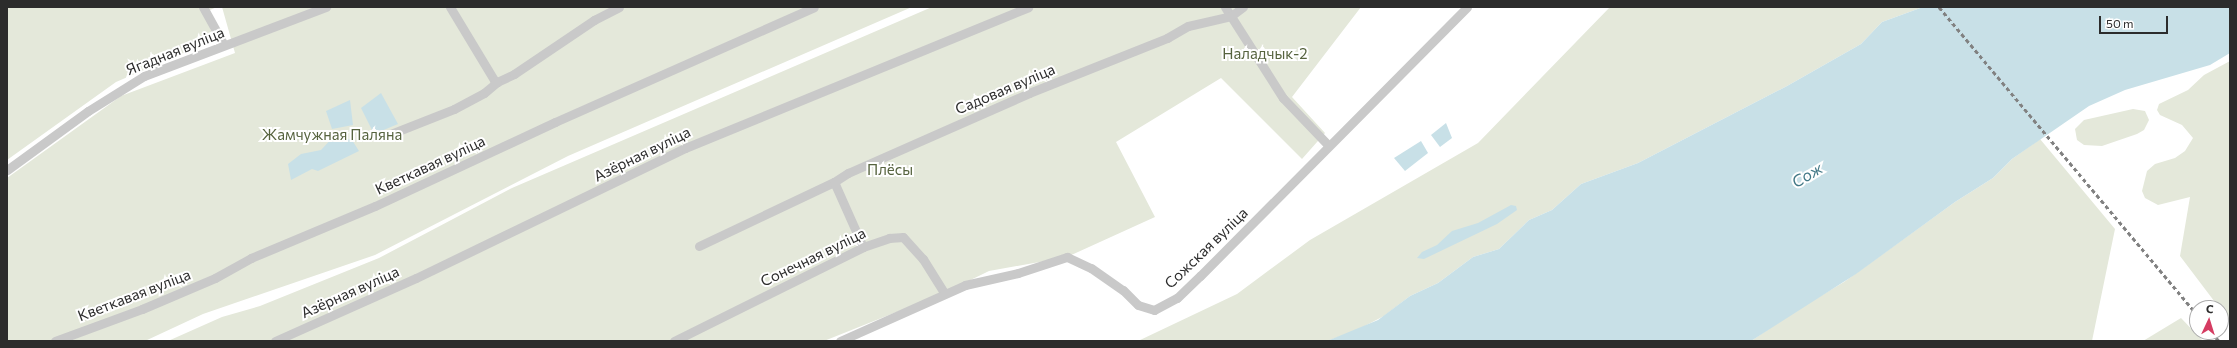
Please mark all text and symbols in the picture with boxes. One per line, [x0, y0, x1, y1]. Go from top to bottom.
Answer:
scale bar [2101, 8, 2170, 34]
text: 50 m [2106, 16, 2134, 30]
street label: Ягадная вуліца [123, 23, 227, 79]
park label: Наладчык-2 [1222, 45, 1308, 63]
street label: Садовая вуліца [952, 60, 1058, 118]
street label: Азёрная вуліца [591, 123, 693, 185]
park label: Жамчужная Паляна [262, 126, 402, 144]
street label: Кветкавая вуліца [372, 132, 488, 198]
water label: Сож [1788, 158, 1826, 192]
park label: Плёсы [867, 161, 913, 179]
street label: Сожская вуліца [1161, 204, 1251, 292]
street label: Сонечная вуліца [757, 224, 869, 290]
street label: Азёрная вуліца [298, 262, 402, 322]
street label: Кветкавая вуліца [75, 265, 193, 325]
north arrow [2189, 300, 2229, 340]
text: С [2206, 302, 2214, 315]

